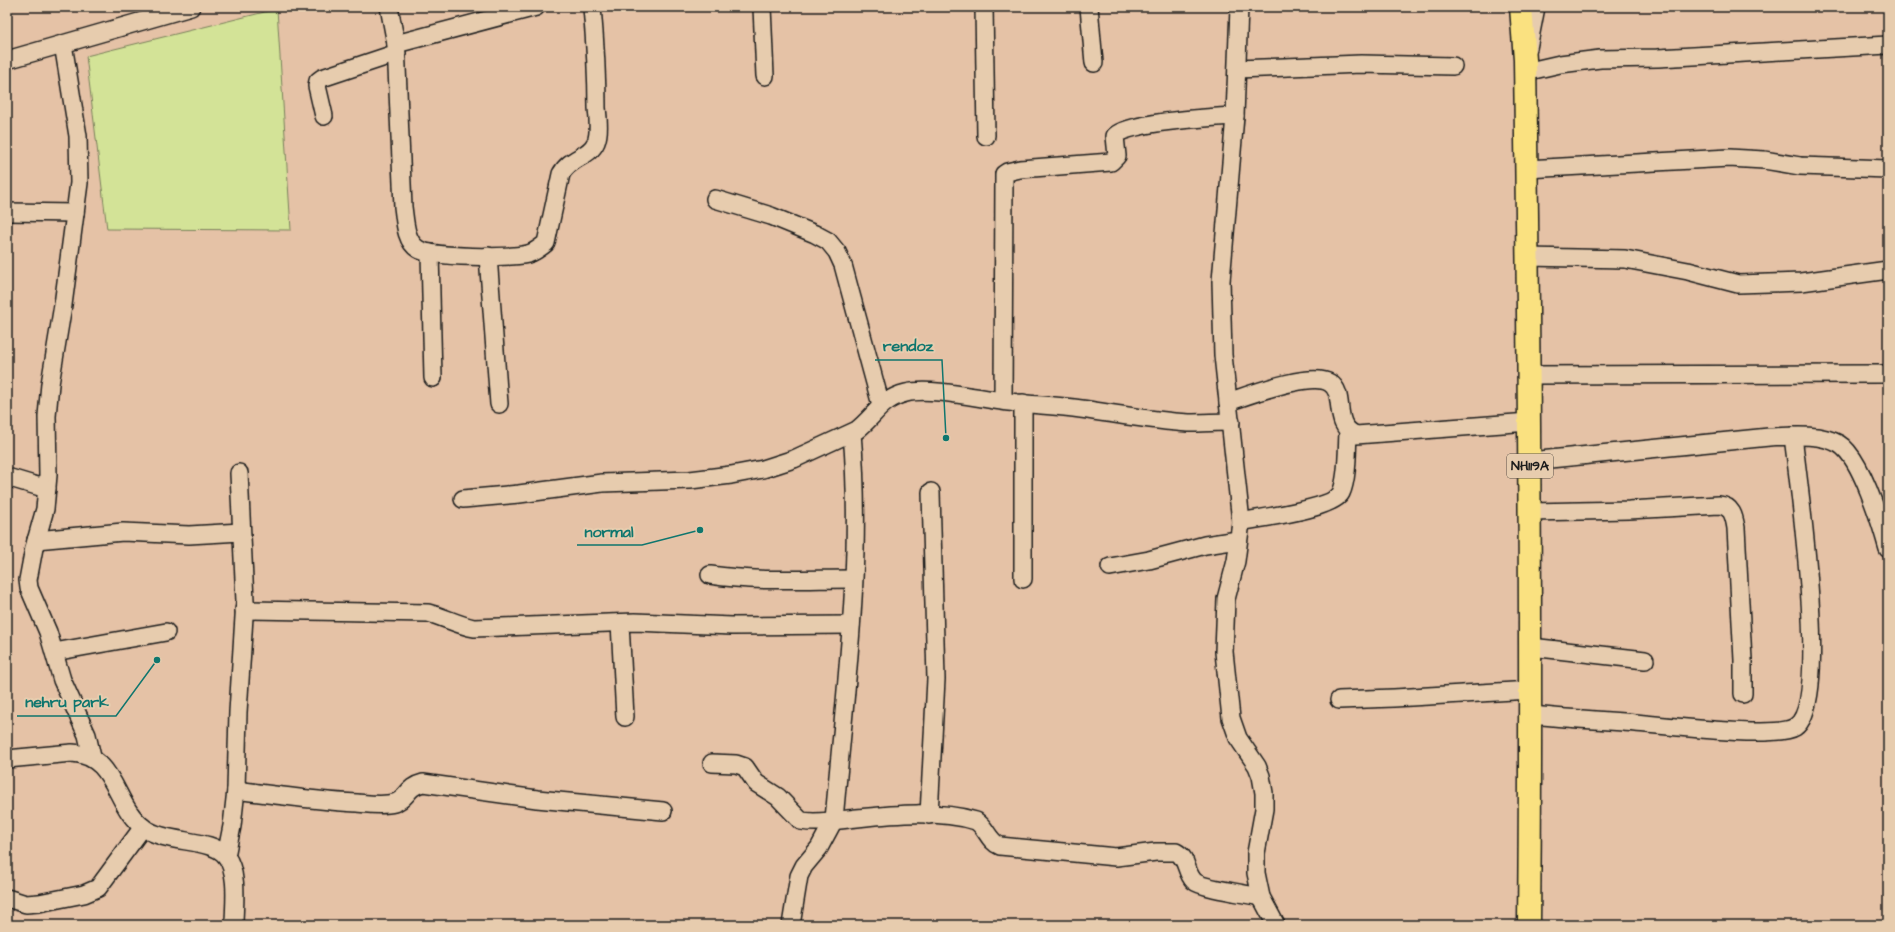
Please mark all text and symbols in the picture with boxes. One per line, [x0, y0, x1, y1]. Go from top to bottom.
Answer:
callout: rendoz [875, 332, 942, 360]
text: rendoz [883, 335, 934, 357]
road number: NH119A [1507, 454, 1553, 478]
callout: normal [577, 517, 642, 545]
text: normal [585, 521, 634, 543]
callout: nehru park [17, 688, 116, 716]
text: nehru park [25, 691, 109, 713]

